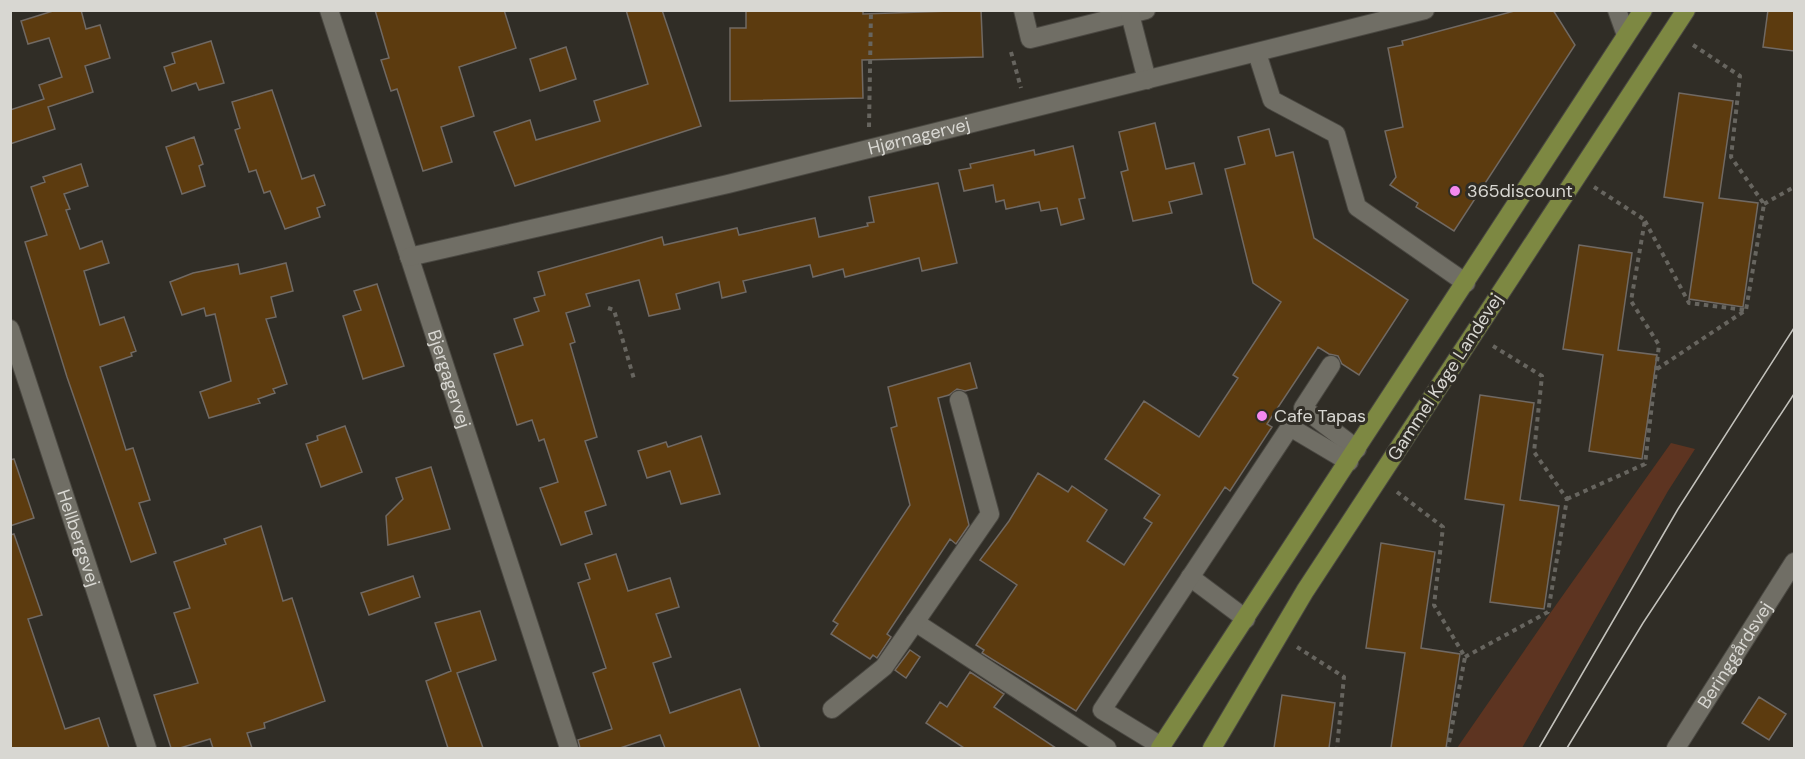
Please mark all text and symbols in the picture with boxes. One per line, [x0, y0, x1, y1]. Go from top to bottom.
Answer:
street label: Hjørnagervej [865, 112, 972, 161]
place label: 365discount [1467, 179, 1573, 203]
marker: 365discount [1448, 184, 1462, 198]
street label: Gammel Køge Landevej [1382, 289, 1508, 465]
street label: Bjergagervej [422, 327, 476, 431]
place label: Cafe Tapas [1274, 404, 1366, 428]
marker: Cafe Tapas [1255, 409, 1269, 423]
street label: Hellbergsvej [51, 486, 105, 590]
street label: Beringgårdsvej [1692, 597, 1778, 713]

